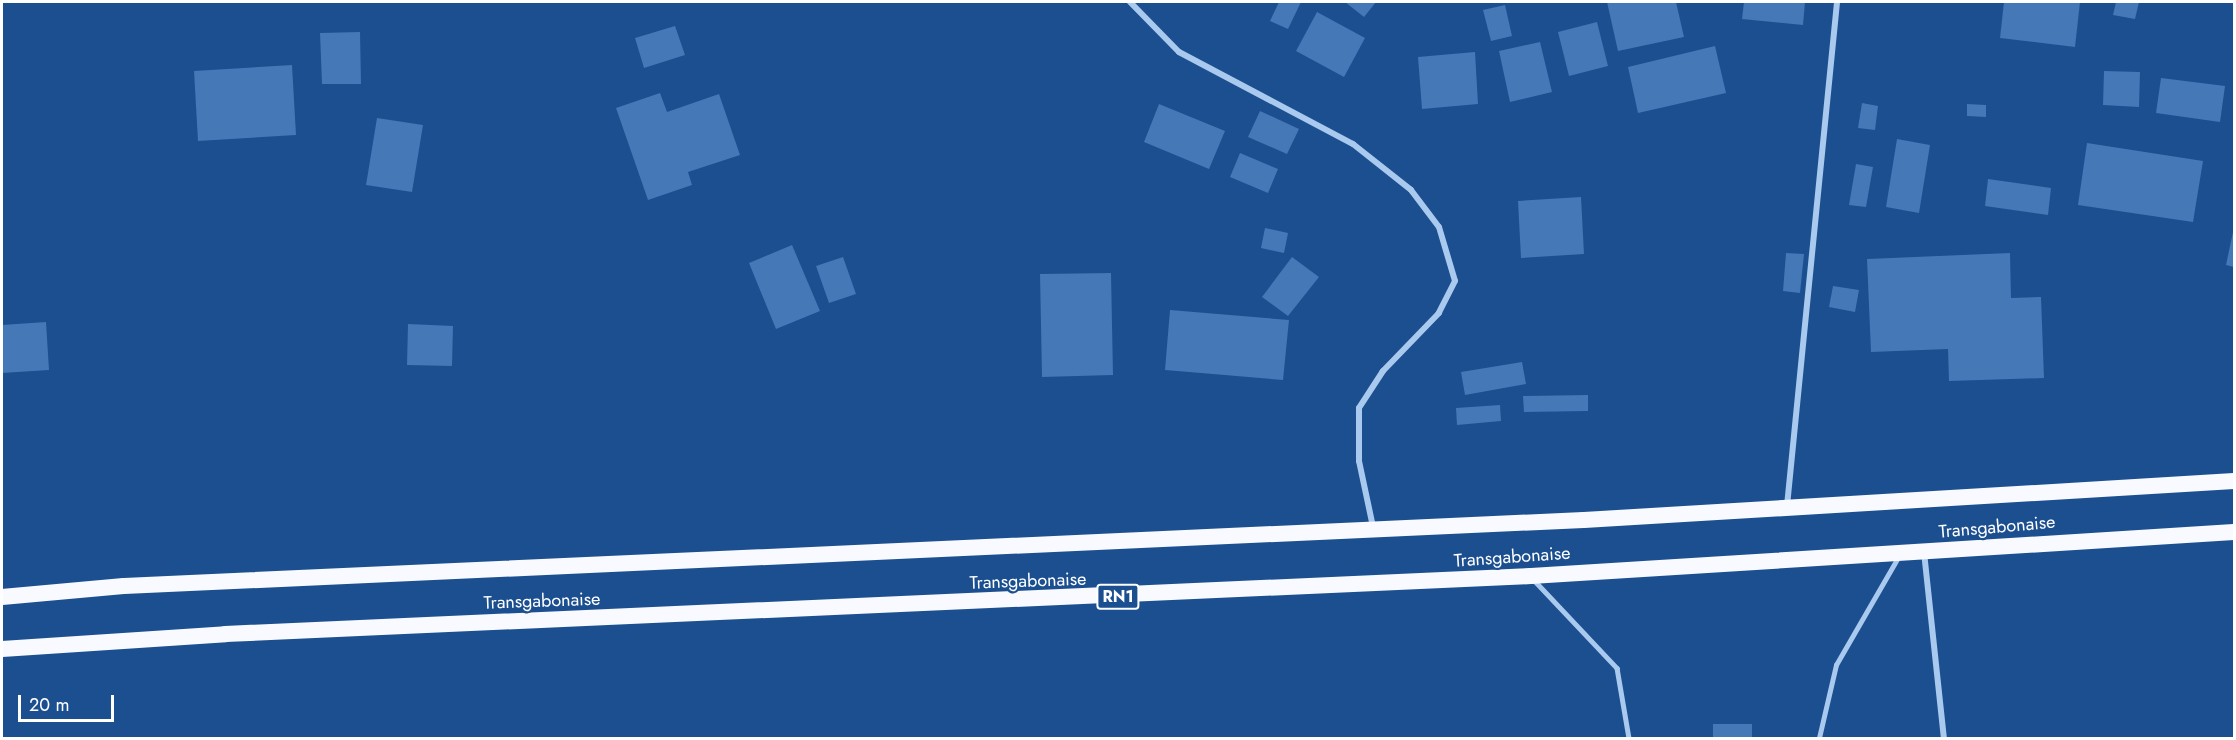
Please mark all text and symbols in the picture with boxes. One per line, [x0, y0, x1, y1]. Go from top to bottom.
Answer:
street label: Transgabonaise [1938, 511, 2056, 543]
street label: Transgabonaise [1453, 542, 1571, 572]
street label: Transgabonaise [969, 568, 1087, 594]
road number: RN1 [1096, 584, 1140, 610]
street label: Transgabonaise [483, 588, 601, 614]
scale bar [21, 683, 117, 721]
text: 20 m [29, 692, 69, 718]

